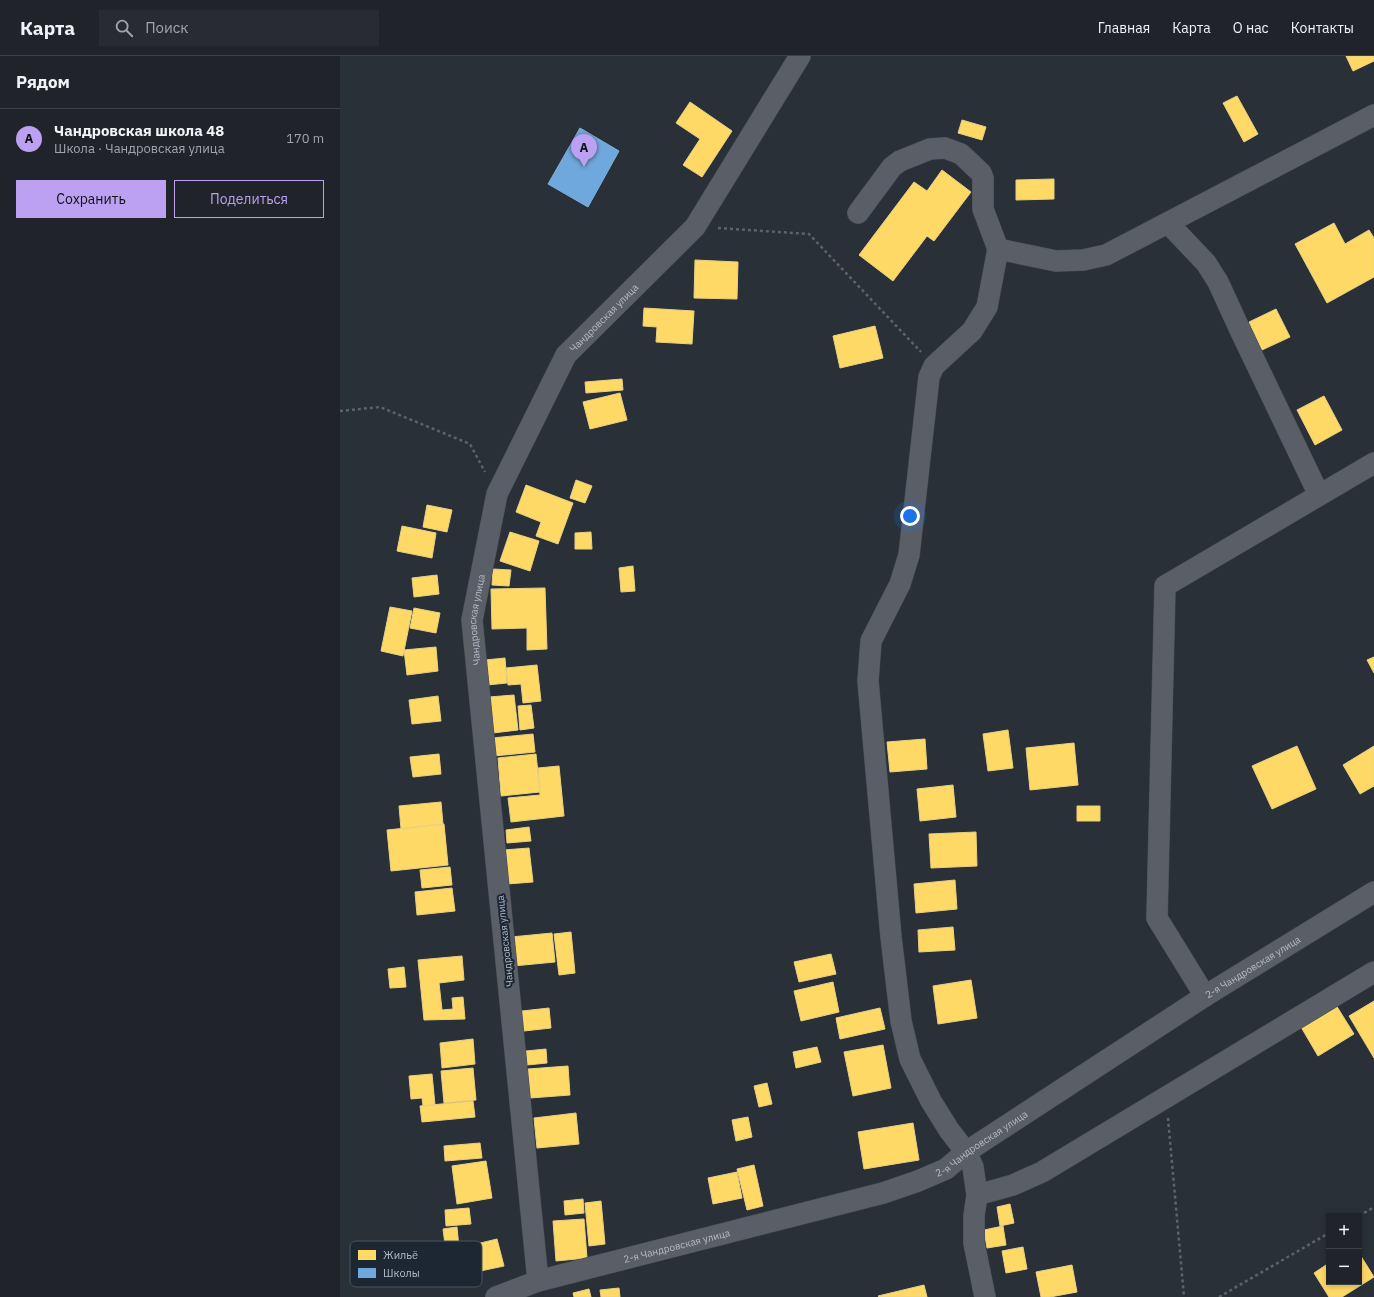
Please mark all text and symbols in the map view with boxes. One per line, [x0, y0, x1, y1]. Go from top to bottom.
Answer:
search box [99, 10, 379, 46]
text: Карта [20, 16, 75, 40]
icon: search [113, 17, 135, 39]
text: Поиск [145, 18, 189, 37]
text: Главная [1098, 19, 1150, 37]
text: Карта [1172, 19, 1211, 37]
text: О нас [1233, 19, 1269, 37]
text: Контакты [1291, 19, 1354, 37]
text: Рядом [16, 71, 70, 93]
text: Чандровская школа 48 [54, 121, 224, 140]
text: A [25, 130, 33, 147]
text: 170 m [286, 130, 324, 147]
pin: A [571, 134, 597, 167]
text: Школа · Чандровская улица [54, 140, 225, 157]
button: Сохранить [16, 180, 166, 218]
button: Поделиться [174, 180, 324, 218]
street label: Чандровская улица [566, 280, 641, 355]
your location [900, 506, 920, 526]
street label: Чандровская улица [465, 572, 488, 666]
street label: Чандровская улица [494, 894, 516, 987]
street label: 2-я Чандровская улица [1202, 932, 1303, 1001]
street label: 2-я Чандровская улица [933, 1107, 1031, 1179]
map controls [1326, 1213, 1362, 1285]
button: + [1326, 1213, 1362, 1249]
street label: 2-я Чандровская улица [622, 1226, 732, 1265]
legend [350, 1241, 482, 1287]
text: Жильё [383, 1248, 418, 1262]
button: − [1326, 1249, 1362, 1285]
text: Школы [383, 1266, 420, 1280]

